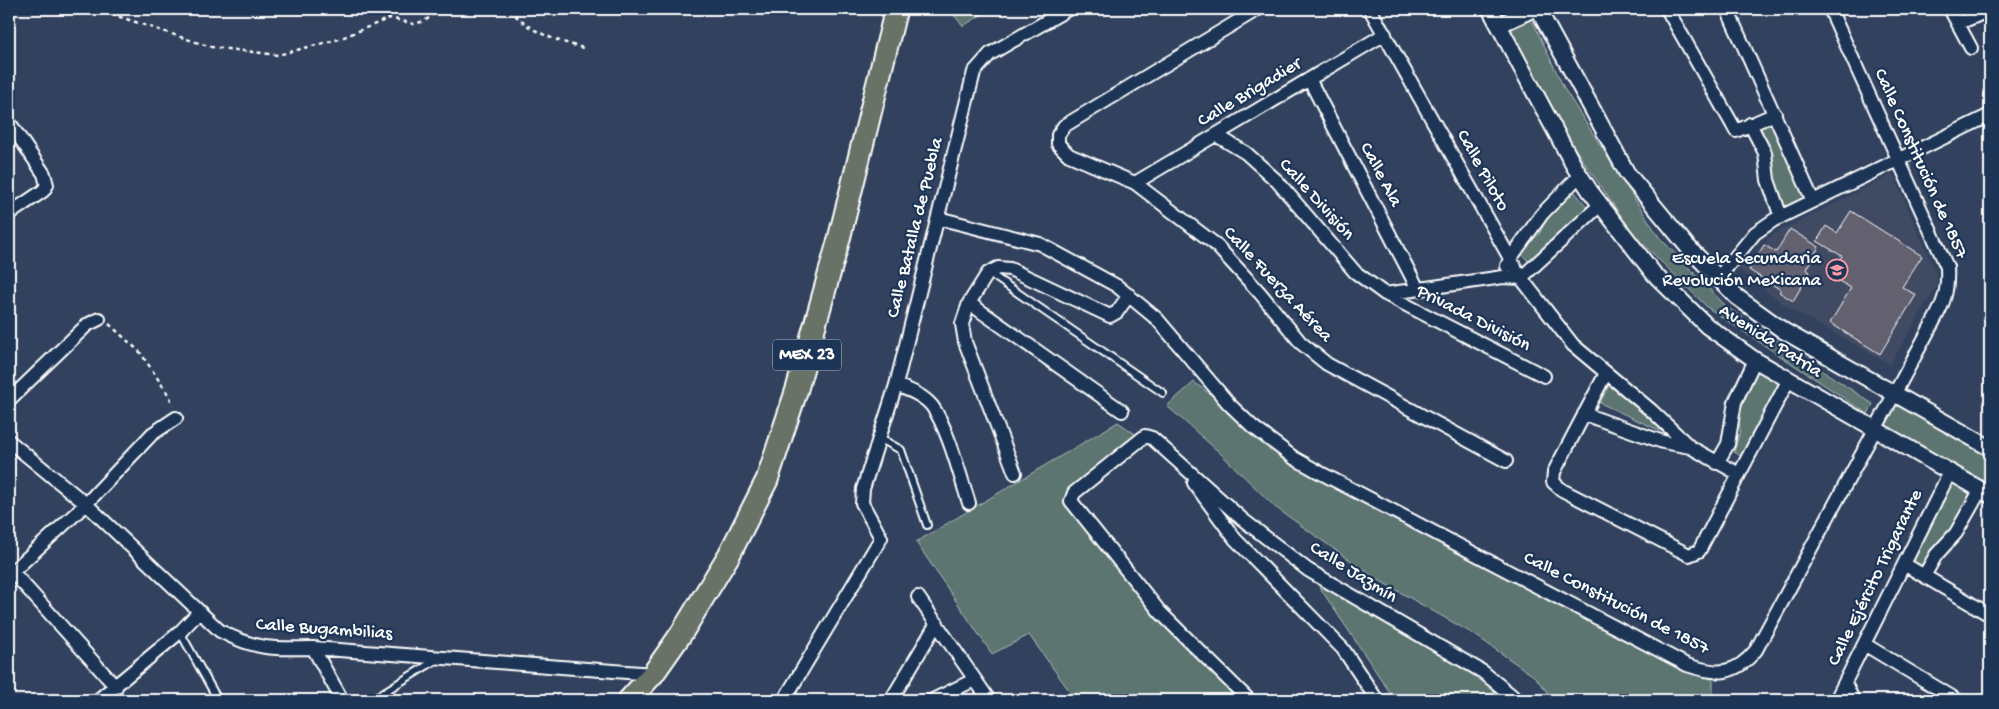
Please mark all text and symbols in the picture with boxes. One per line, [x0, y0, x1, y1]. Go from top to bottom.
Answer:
street label: Calle Brigadier [1194, 52, 1308, 133]
street label: Calle Constitución de 1857 [1868, 65, 1973, 264]
street label: Calle Piloto [1450, 126, 1514, 216]
street label: Calle Batalla de Puebla [882, 134, 950, 320]
street label: Calle Ala [1354, 139, 1407, 212]
street label: Calle División [1273, 154, 1359, 246]
street label: Calle Fuerza Aérea [1217, 222, 1338, 349]
place label: Escuela Secundaria Revolución Mexicana [1662, 248, 1822, 293]
school or university icon: Escuela Secundaria Revolución Mexicana [1825, 258, 1849, 282]
street label: Privada División [1411, 280, 1534, 358]
street label: Avenida Patria [1714, 300, 1827, 385]
road number: MEX 23 [773, 340, 841, 370]
street label: Calle Ejército Trigarante [1823, 486, 1929, 670]
street label: Calle Jazmín [1305, 537, 1401, 609]
street label: Calle Constitución de 1857 [1519, 547, 1714, 661]
street label: Calle Bugambilias [255, 614, 394, 646]

